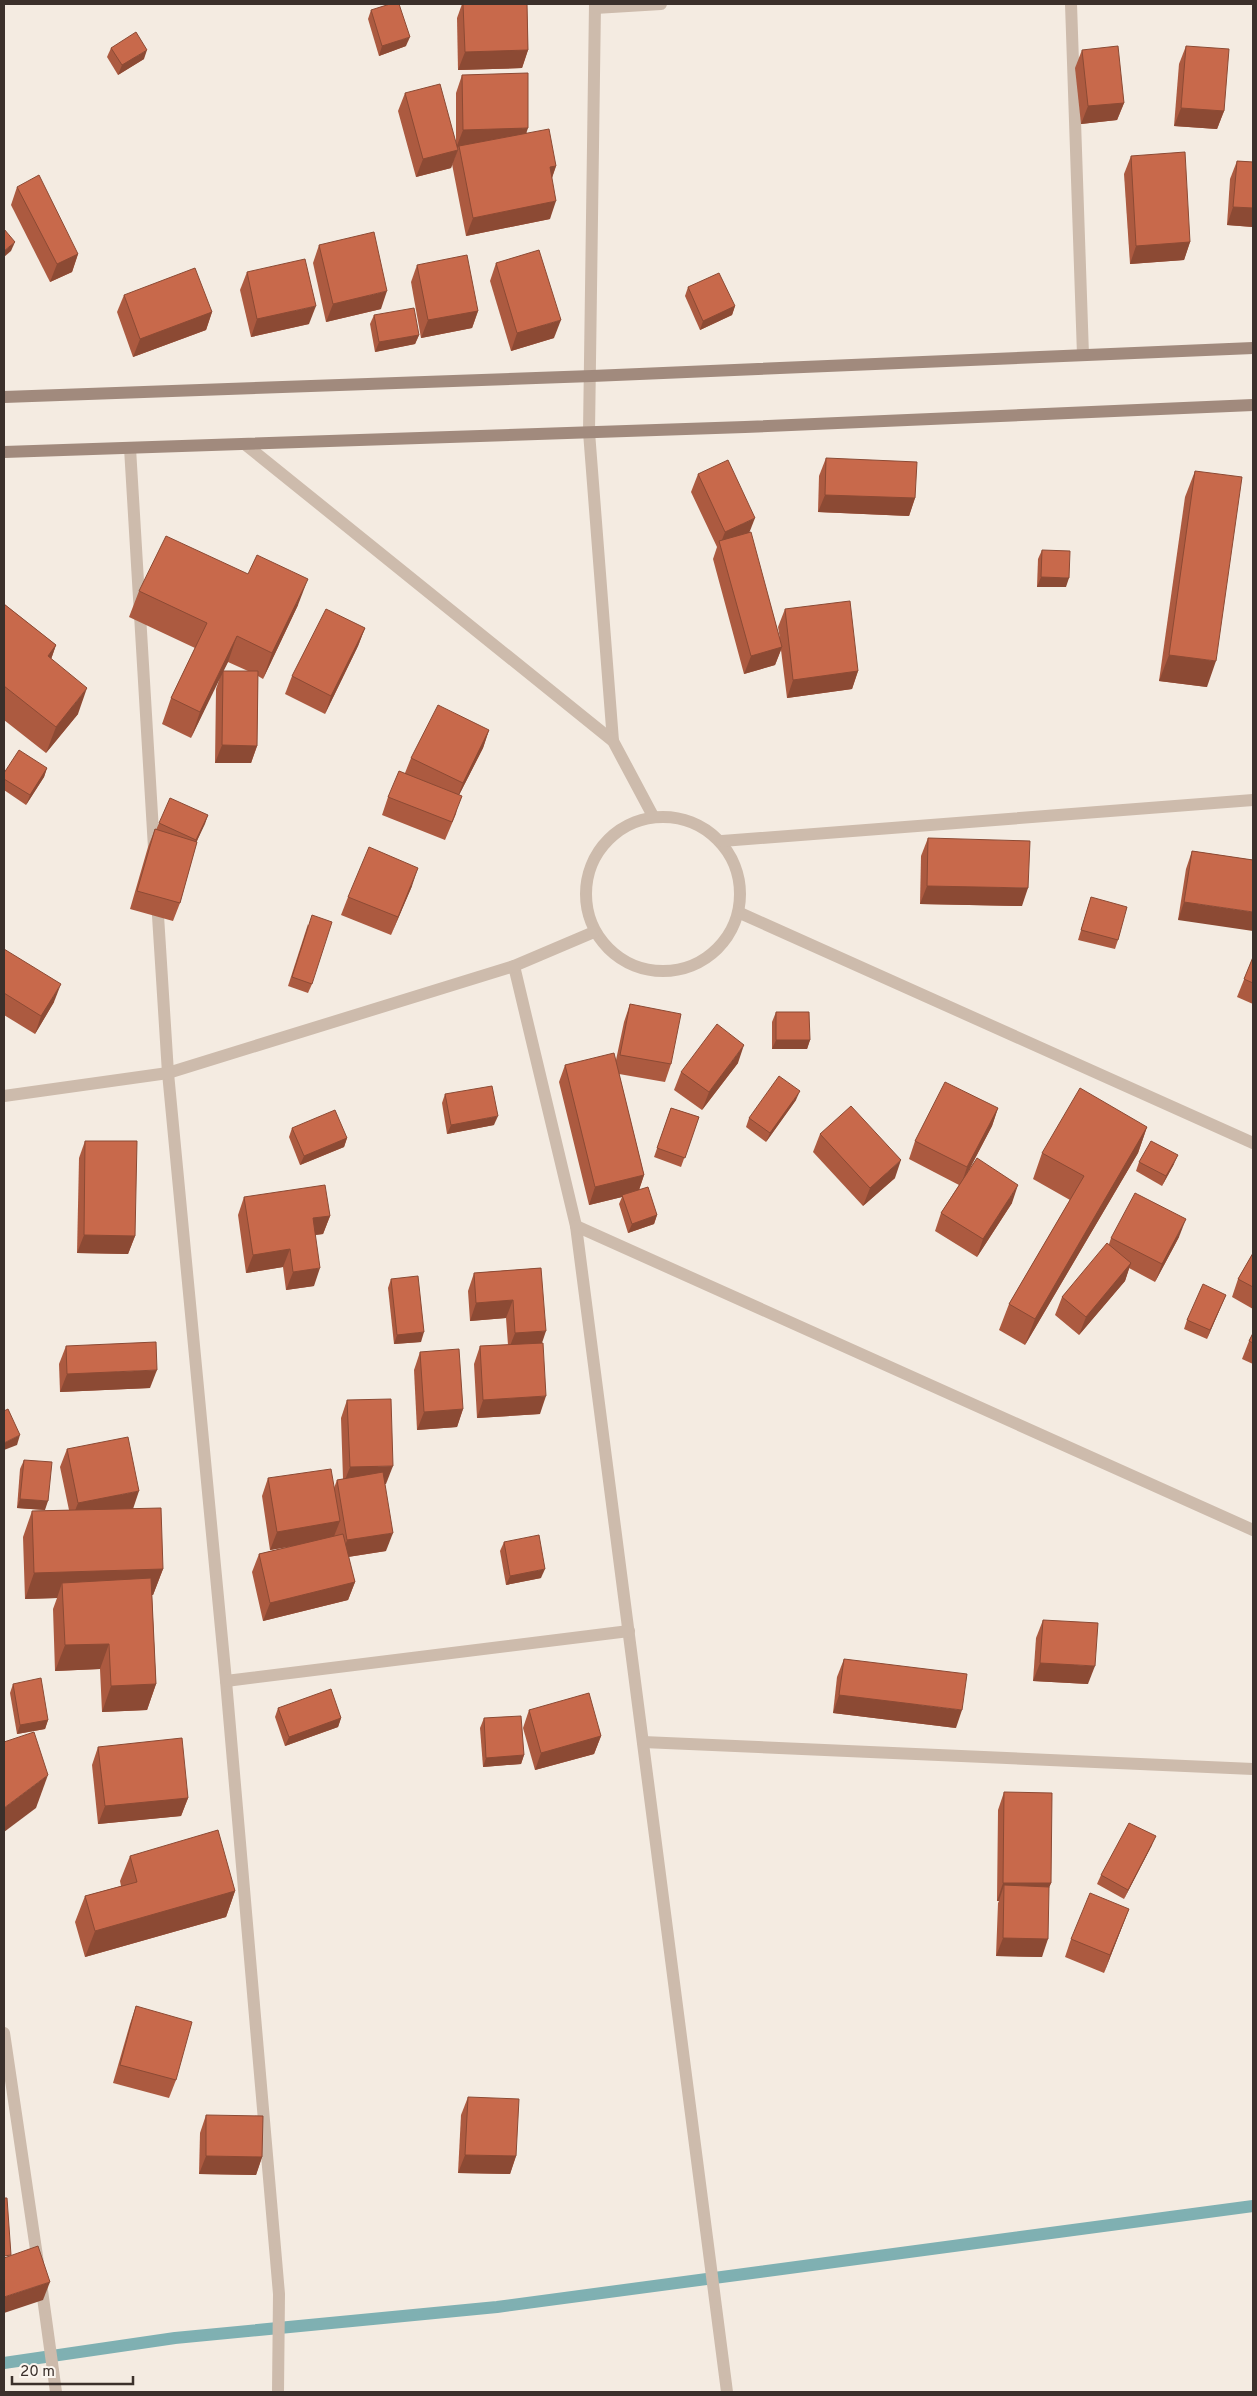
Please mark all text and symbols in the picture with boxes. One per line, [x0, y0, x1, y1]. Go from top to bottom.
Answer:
scale bar [12, 2354, 134, 2386]
text: 20 m [20, 2363, 55, 2382]

